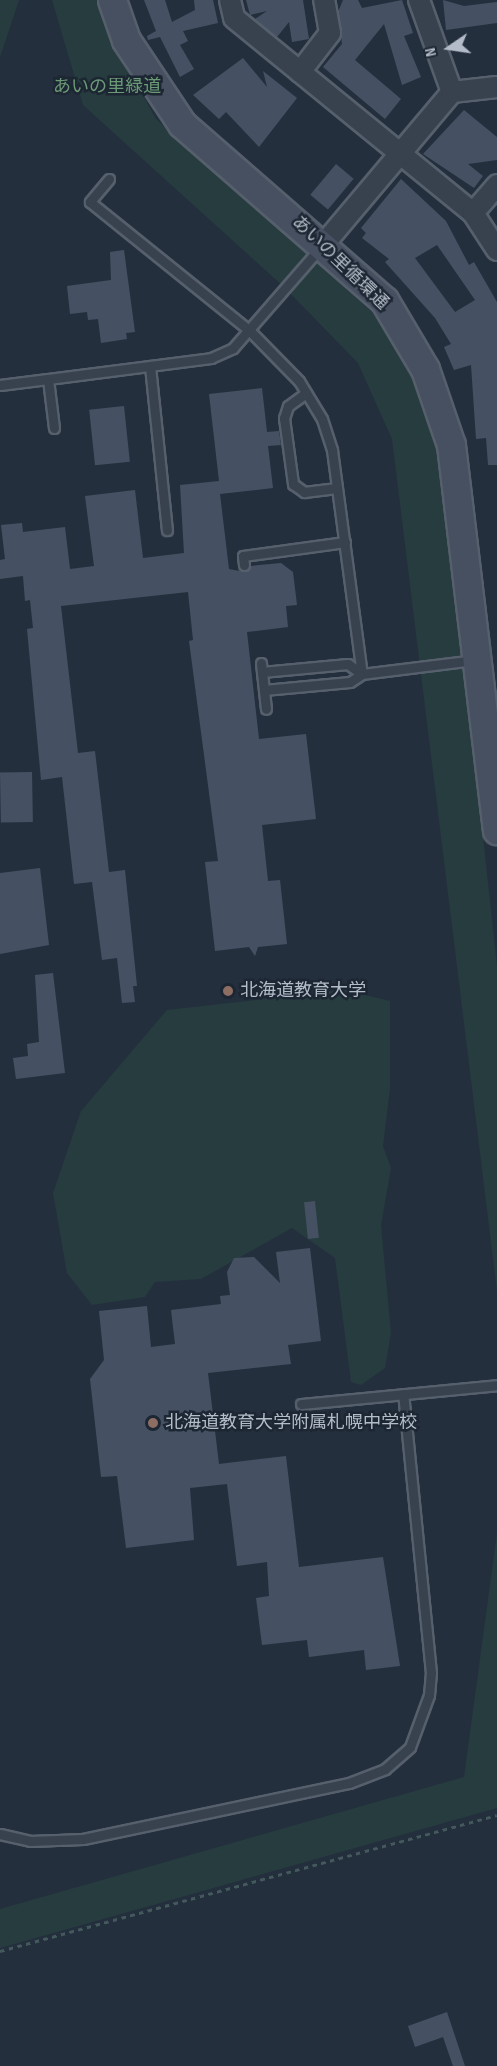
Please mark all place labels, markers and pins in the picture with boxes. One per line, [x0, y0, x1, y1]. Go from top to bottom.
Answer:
place label: 北海道教育大学 [240, 980, 366, 1002]
marker: 北海道教育大学 [221, 984, 235, 998]
place label: 北海道教育大学附属札幌中学校 [165, 1412, 417, 1434]
marker: 北海道教育大学附属札幌中学校 [146, 1416, 160, 1430]

